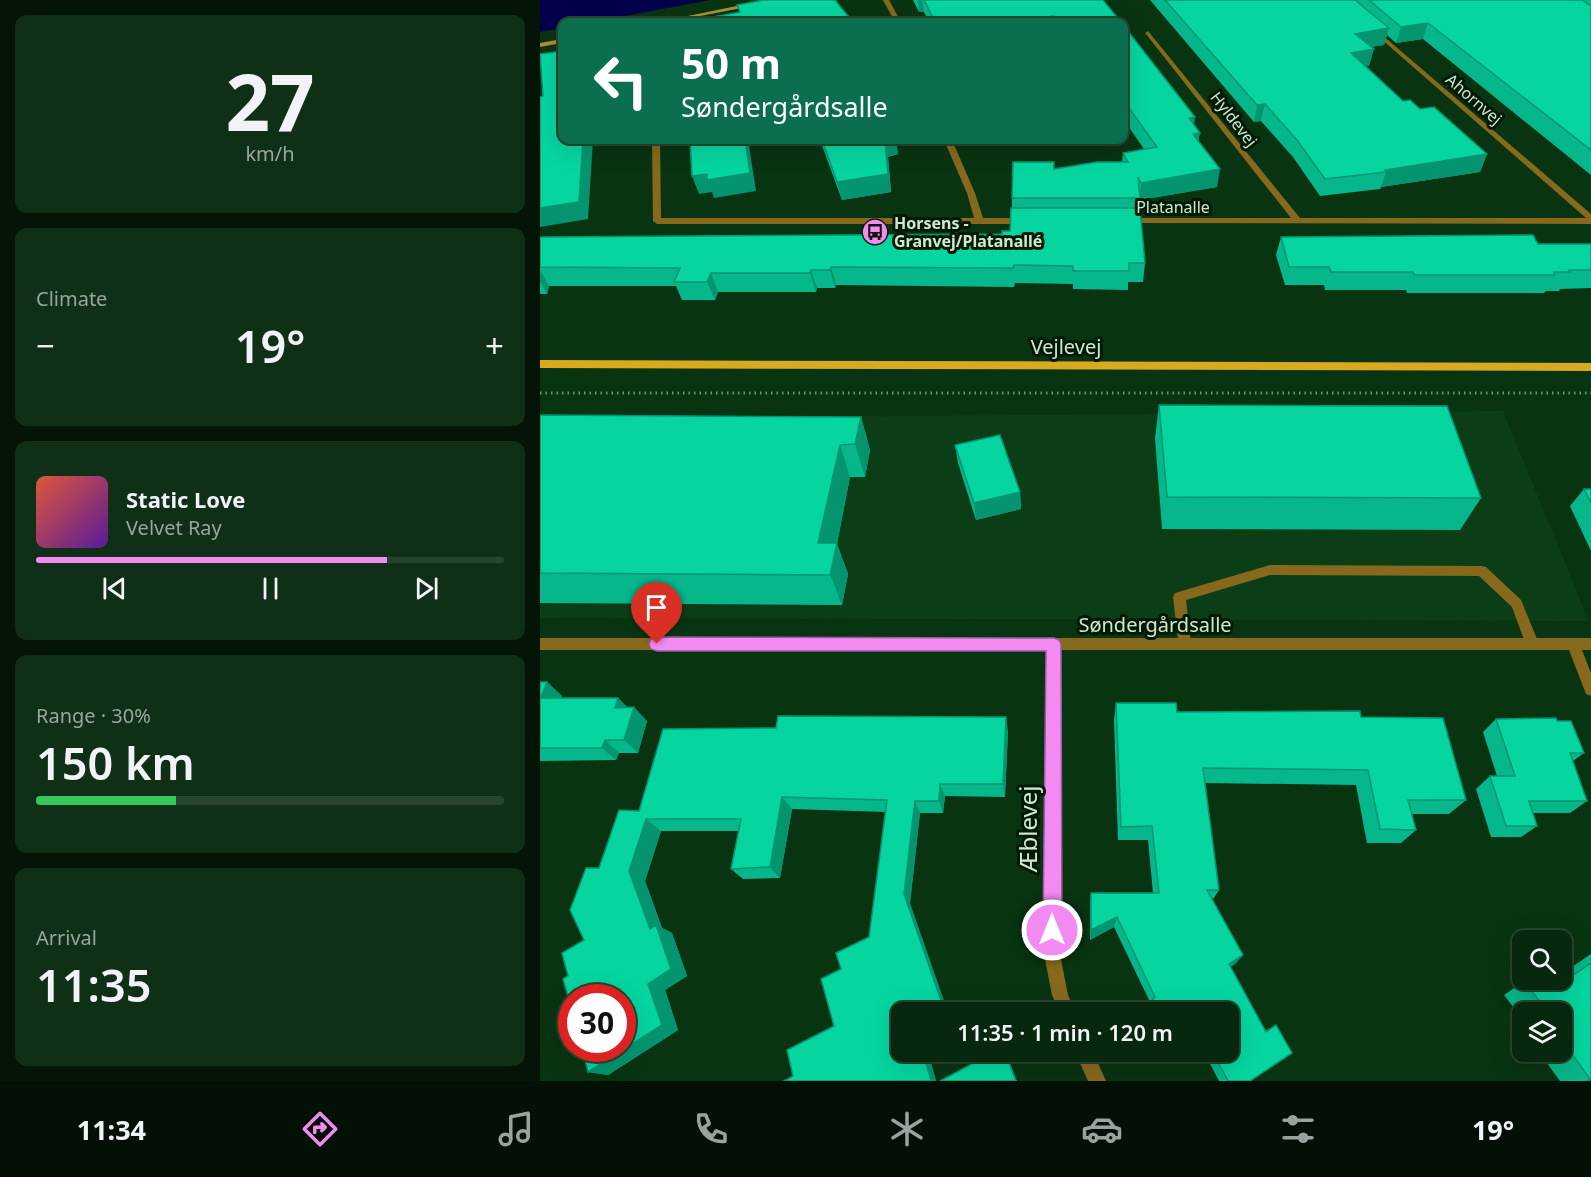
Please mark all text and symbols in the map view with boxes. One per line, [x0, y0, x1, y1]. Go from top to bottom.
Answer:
text: 50 m [681, 34, 781, 91]
icon: left [582, 42, 660, 120]
text: 27 [225, 48, 315, 154]
street label: Ahornvej [1441, 69, 1507, 129]
street label: Hyldevej [1206, 87, 1262, 151]
text: Søndergårdsalle [681, 88, 888, 125]
text: km/h [245, 140, 295, 167]
street label: Platanalle [1136, 196, 1210, 218]
place label: Horsens - Granvej/Platanallé [894, 212, 1042, 252]
bus stop icon: Horsens - Granvej/Platanallé [860, 217, 890, 247]
text: Climate [36, 285, 107, 312]
text: 19° [235, 315, 305, 376]
text: − [36, 323, 55, 368]
text: + [485, 323, 504, 368]
street label: Vejlevej [1031, 333, 1101, 360]
text: Static Love [126, 484, 245, 514]
text: Velvet Ray [126, 514, 222, 541]
icon: previous [98, 572, 131, 605]
icon: pause [254, 572, 287, 605]
icon: next [410, 572, 443, 605]
pin [631, 582, 682, 644]
icon: arrive [640, 591, 673, 624]
street label: Søndergårdsalle [1078, 611, 1232, 638]
text: Range · 30% [36, 702, 151, 729]
text: 150 km [36, 732, 195, 793]
street label: Æblevej [1011, 785, 1044, 874]
position arrow [1020, 898, 1084, 962]
text: Arrival [36, 924, 97, 951]
map controls [1512, 930, 1572, 1062]
button: search [1512, 930, 1572, 990]
text: 11:35 [36, 954, 151, 1015]
speed limit sign: 30 [558, 984, 636, 1062]
button: layers [1512, 1002, 1572, 1062]
text: 11:35 · 1 min · 120 m [957, 1017, 1173, 1047]
icon: directions [299, 1108, 341, 1150]
icon: music [495, 1108, 537, 1150]
icon: phone [690, 1108, 732, 1150]
icon: climate [886, 1108, 928, 1150]
icon: car [1081, 1108, 1123, 1150]
icon: filters [1277, 1108, 1319, 1150]
text: 11:34 [77, 1111, 146, 1148]
text: 19° [1472, 1111, 1514, 1148]

